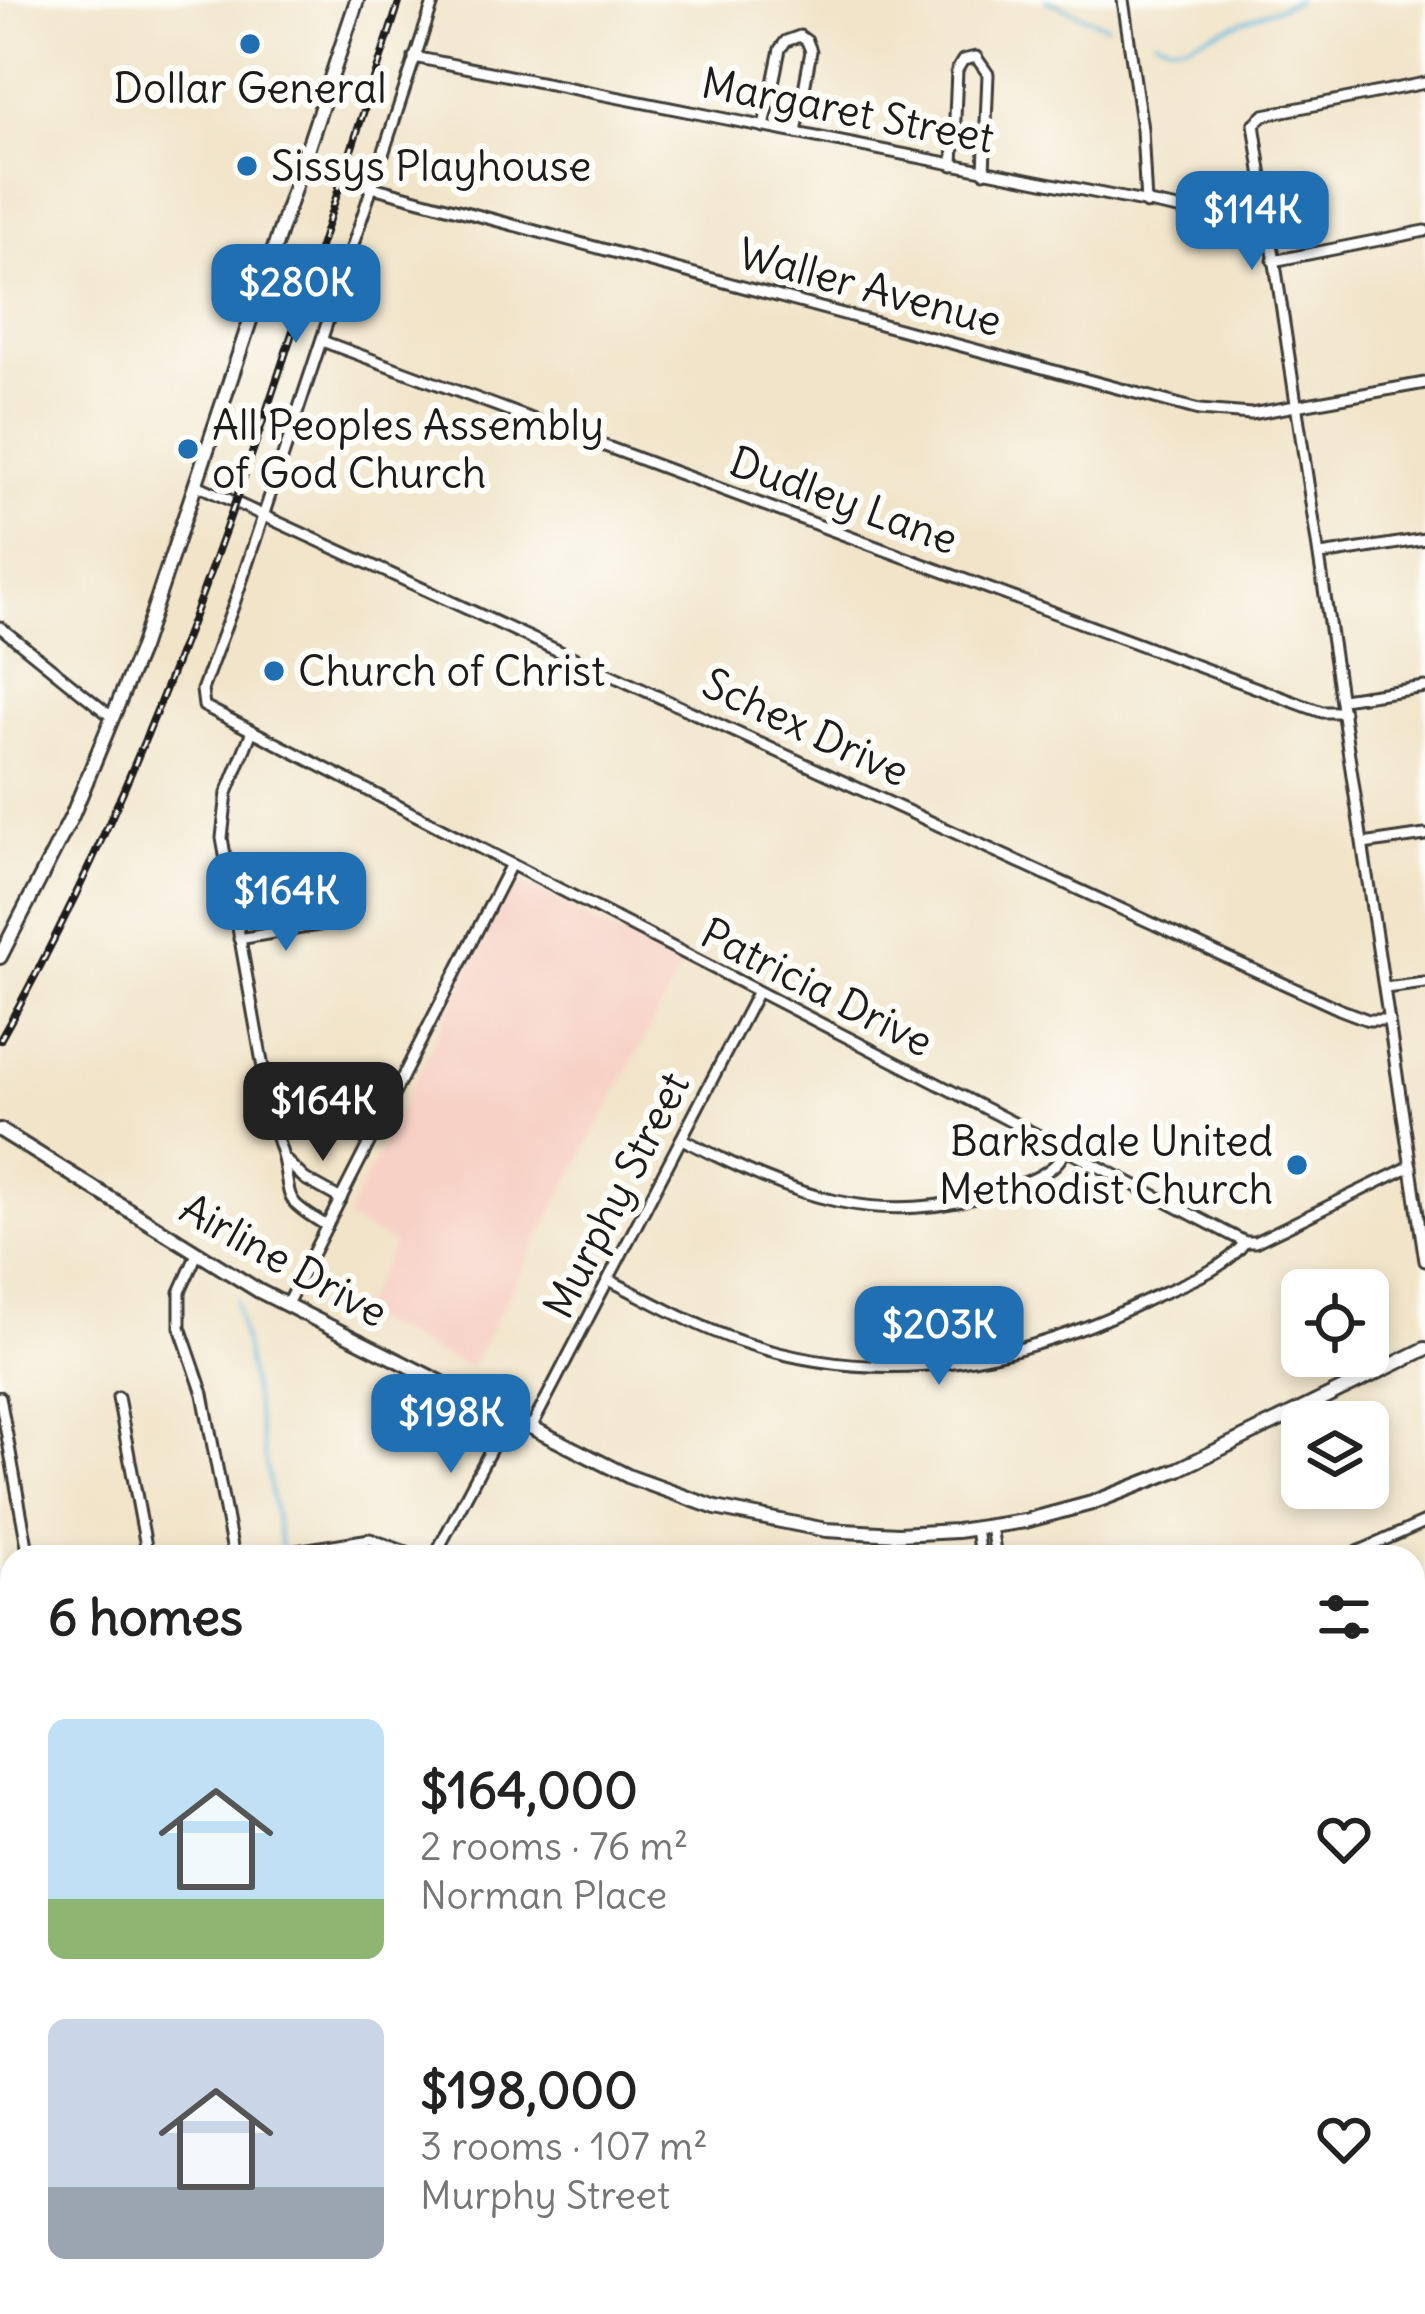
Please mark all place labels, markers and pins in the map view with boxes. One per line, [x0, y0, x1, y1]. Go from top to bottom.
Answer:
marker: Dollar General [237, 31, 263, 57]
place label: Dollar General [113, 62, 387, 114]
place label: Sissys Playhouse [271, 140, 591, 192]
marker: Sissys Playhouse [234, 153, 260, 179]
pin: $114K [1168, 171, 1336, 273]
pin: $280K [212, 244, 380, 346]
place label: All Peoples Assembly of God Church [212, 399, 604, 499]
marker: All Peoples Assembly of God Church [175, 436, 201, 462]
place label: Church of Christ [298, 645, 605, 697]
marker: Church of Christ [261, 658, 287, 684]
pin: $164K [202, 852, 370, 954]
pin: $164K [239, 1062, 407, 1164]
place label: Barksdale United Methodist Church [939, 1115, 1273, 1215]
marker: Barksdale United Methodist Church [1284, 1152, 1310, 1178]
pin: $203K [855, 1286, 1023, 1388]
pin: $198K [367, 1374, 535, 1476]

